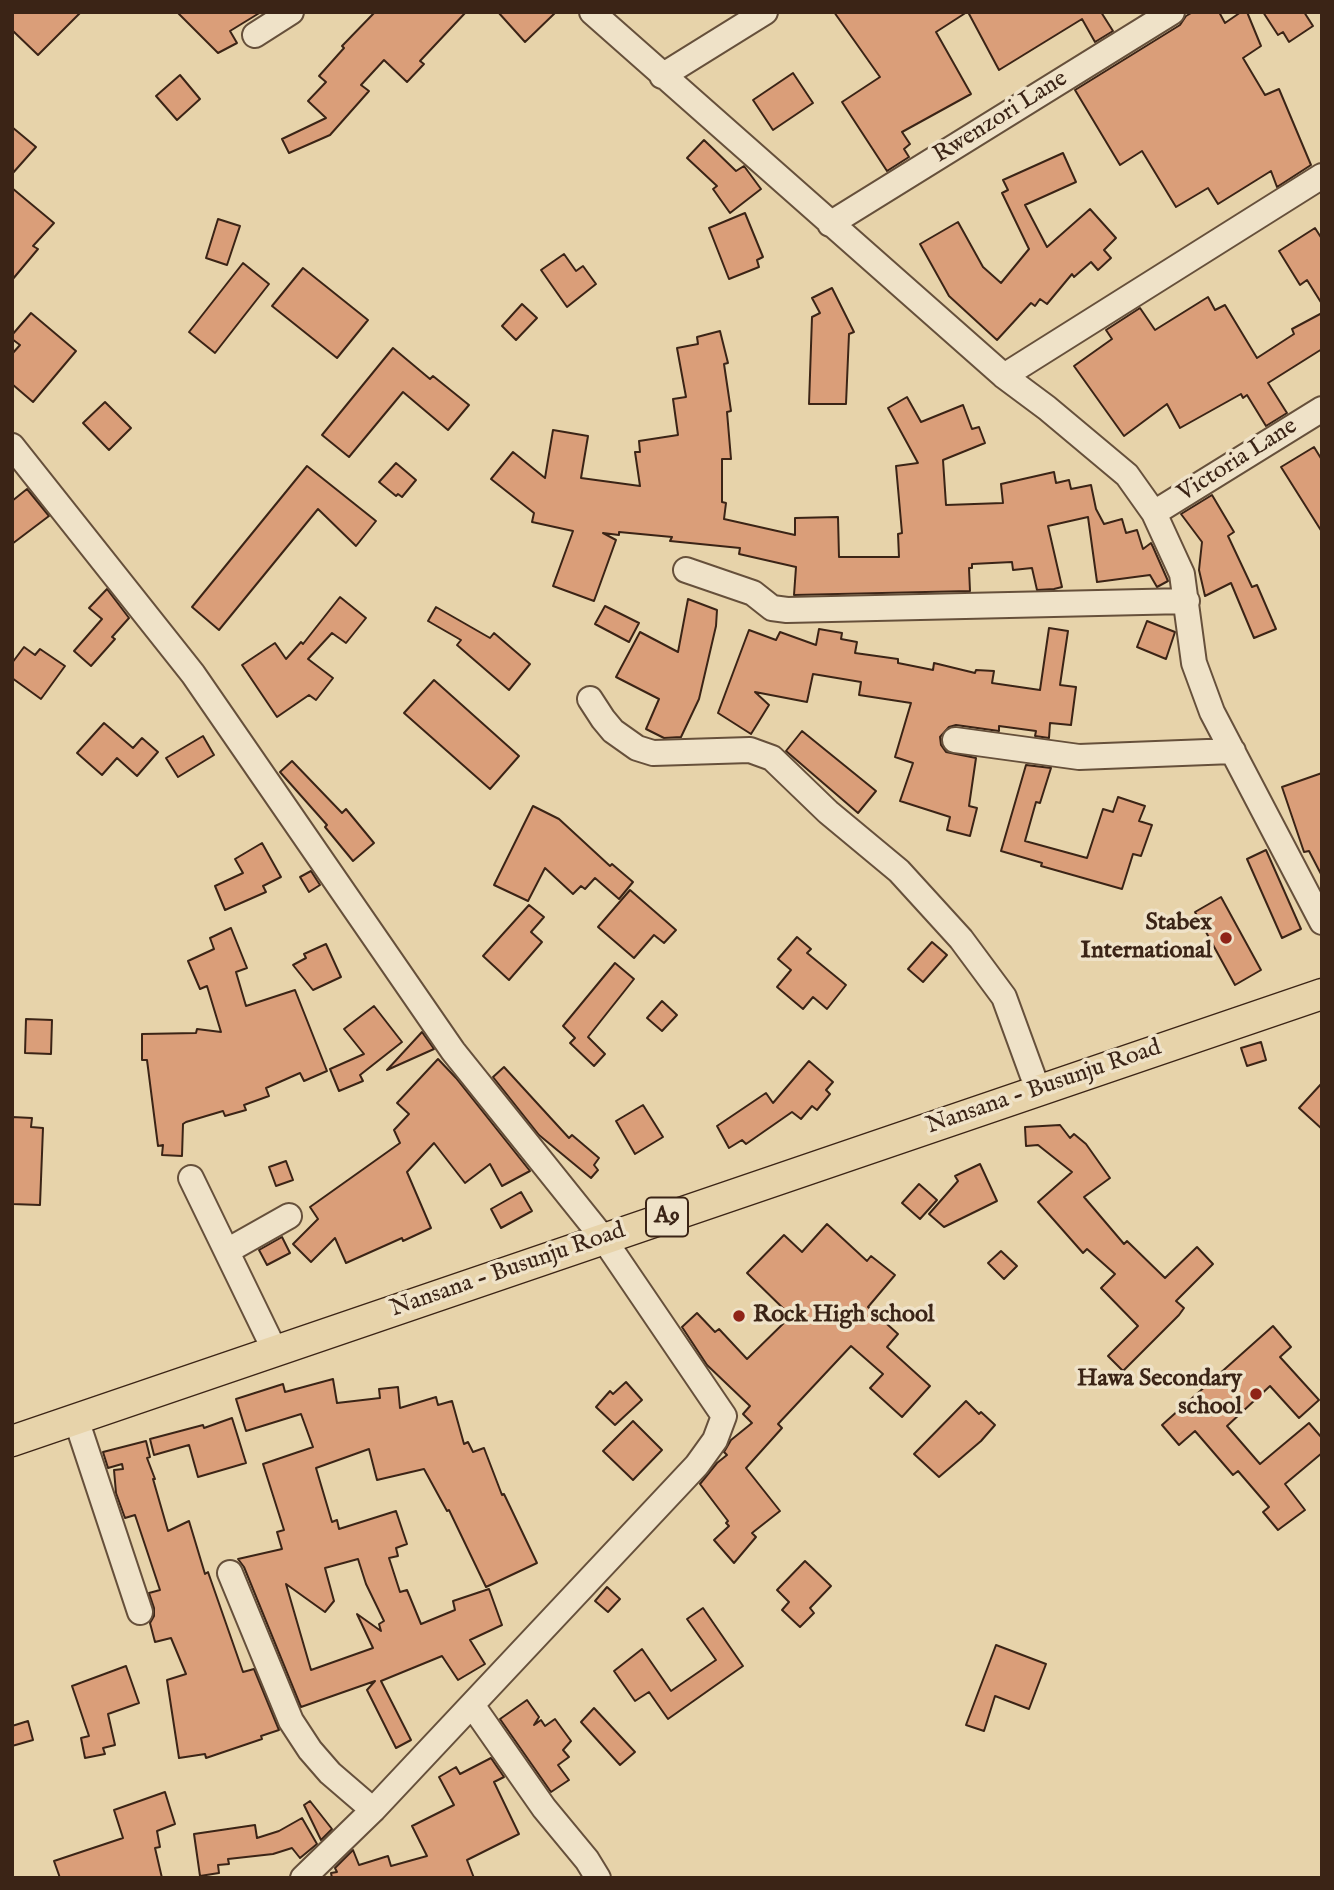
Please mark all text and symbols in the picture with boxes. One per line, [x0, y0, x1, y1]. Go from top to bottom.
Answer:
street label: Rwenzori Lane [929, 65, 1073, 171]
street label: Victoria Lane [1173, 413, 1303, 509]
place label: Stabex International [1081, 910, 1212, 966]
marker: Stabex International [1218, 930, 1234, 946]
street label: Nansana - Busunju Road [923, 1034, 1165, 1142]
road number: A9 [646, 1198, 688, 1236]
street label: Nansana - Busunju Road [387, 1217, 629, 1325]
place label: Rock High school [753, 1302, 934, 1330]
marker: Rock High school [731, 1308, 747, 1324]
place label: Hawa Secondary school [1077, 1366, 1242, 1422]
marker: Hawa Secondary school [1248, 1386, 1264, 1402]

